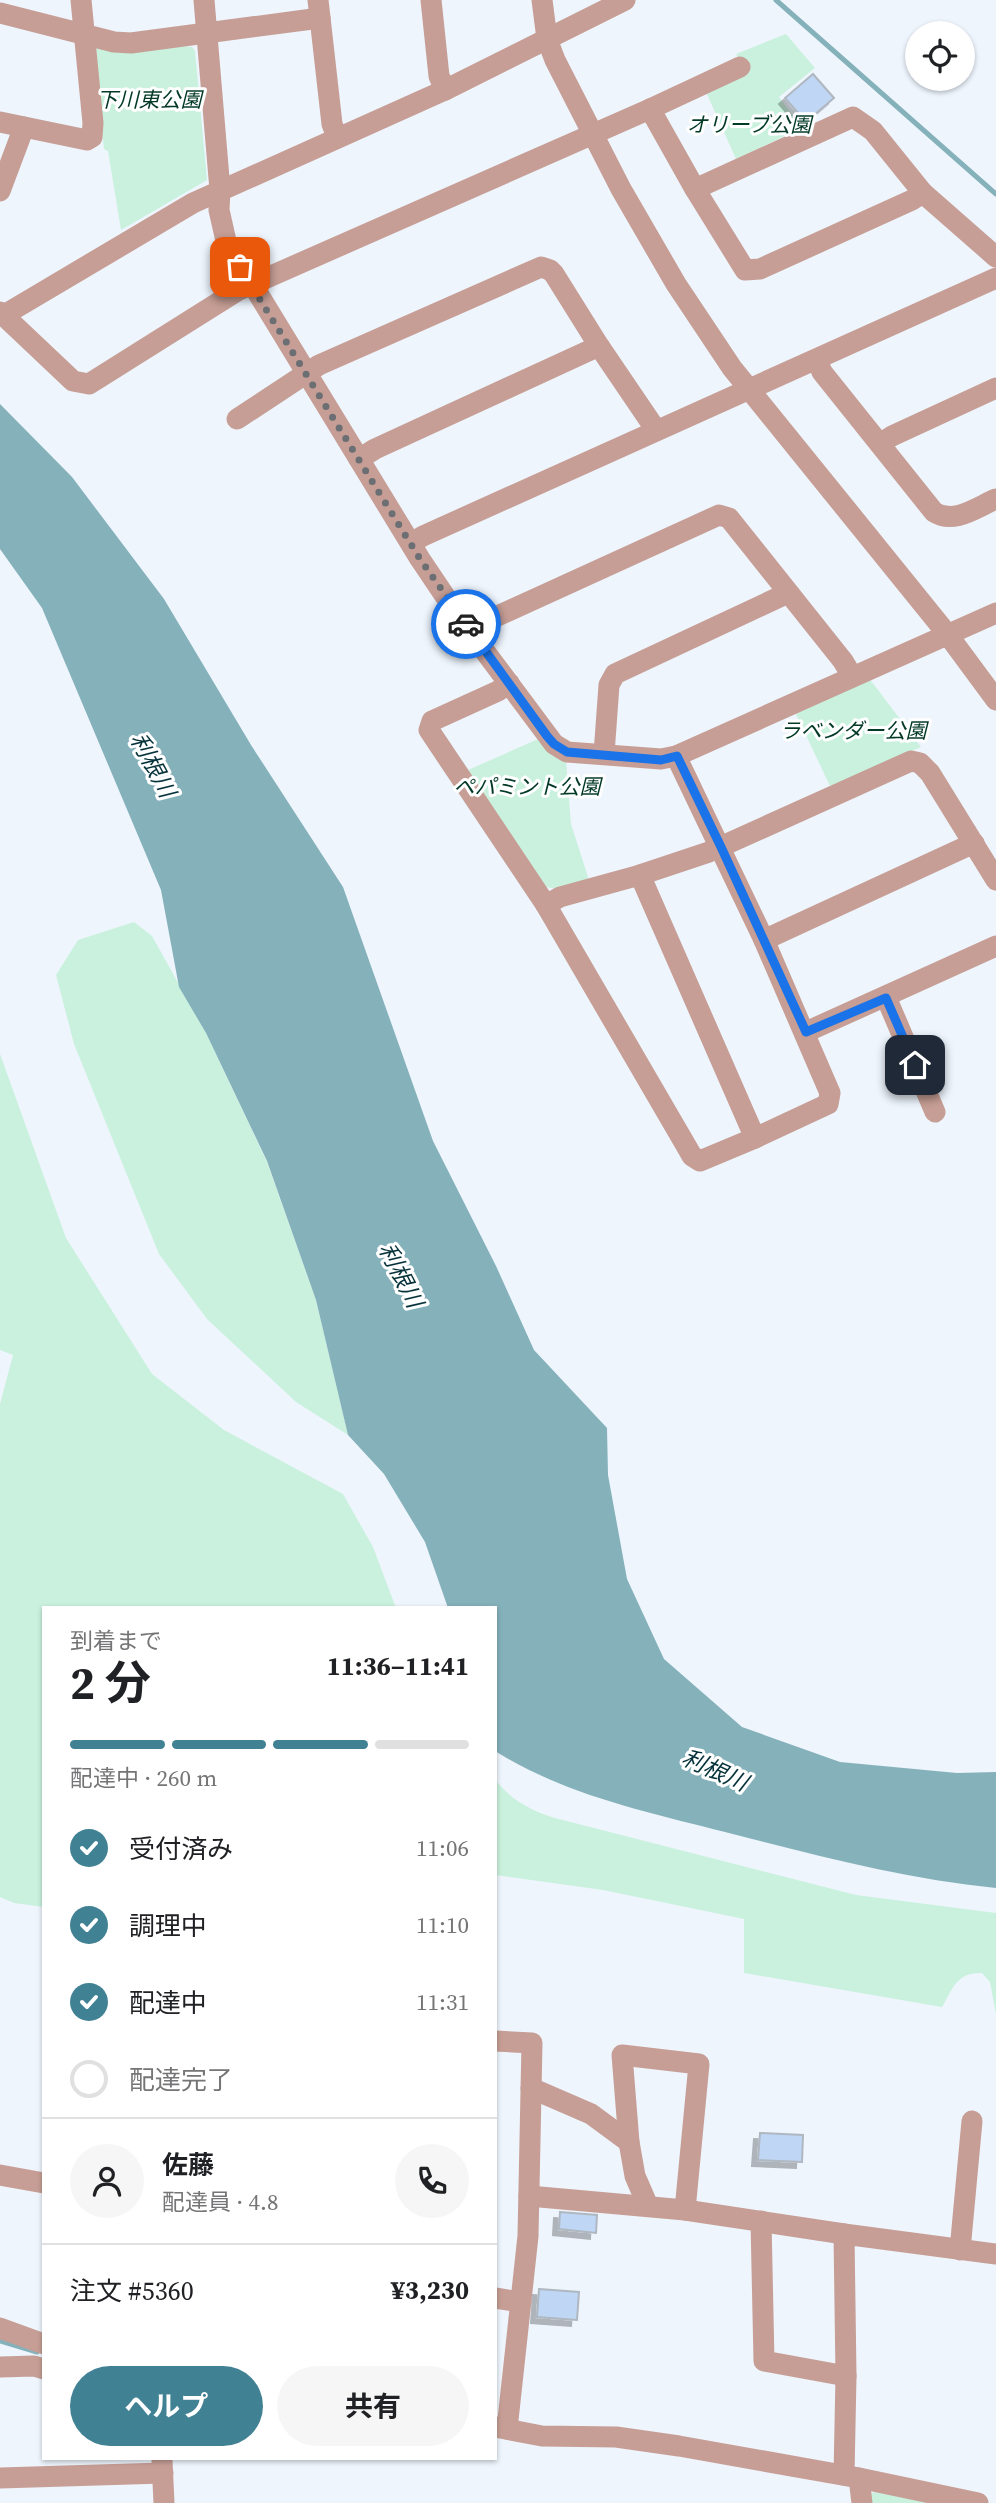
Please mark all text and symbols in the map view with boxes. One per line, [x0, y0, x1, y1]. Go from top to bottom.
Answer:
map controls [905, 21, 975, 91]
button: locate [905, 21, 975, 91]
park label: 下川東公園 [97, 85, 204, 114]
park label: オリーブ公園 [687, 110, 814, 139]
pin [210, 237, 270, 297]
icon: bag [221, 248, 259, 286]
courier [431, 589, 501, 659]
icon: car [447, 605, 485, 643]
park label: ラベンダー公園 [780, 716, 929, 745]
water label: 利根川 [123, 727, 185, 806]
park label: ペパミント公園 [454, 772, 603, 801]
pin [885, 1035, 945, 1095]
icon: home [896, 1046, 934, 1084]
water label: 利根川 [371, 1237, 432, 1316]
text: 到着まで [70, 1625, 162, 1657]
text: 11:36–11:41 [327, 1648, 469, 1684]
text: 2 分 [70, 1651, 151, 1714]
water label: 利根川 [677, 1741, 756, 1800]
text: 配達中 · 260 m [70, 1762, 217, 1794]
icon: check [70, 1829, 108, 1867]
text: 受付済み [129, 1831, 233, 1867]
text: 11:06 [416, 1832, 469, 1864]
icon: check [70, 1906, 108, 1944]
text: 調理中 [129, 1908, 207, 1944]
text: 11:10 [416, 1909, 469, 1941]
icon: check [70, 1983, 108, 2021]
text: 配達中 [129, 1985, 207, 2021]
text: 11:31 [416, 1986, 469, 2018]
text: 配達完了 [129, 2062, 233, 2098]
button: person [70, 2144, 144, 2218]
button: phone [395, 2144, 469, 2218]
text: 佐藤 [162, 2147, 214, 2183]
text: 配達員 · 4.8 [162, 2186, 279, 2218]
text: ¥3,230 [391, 2272, 469, 2308]
text: 注文 #5360 [70, 2273, 194, 2309]
button: ヘルプ [70, 2366, 263, 2446]
button: 共有 [277, 2366, 469, 2446]

